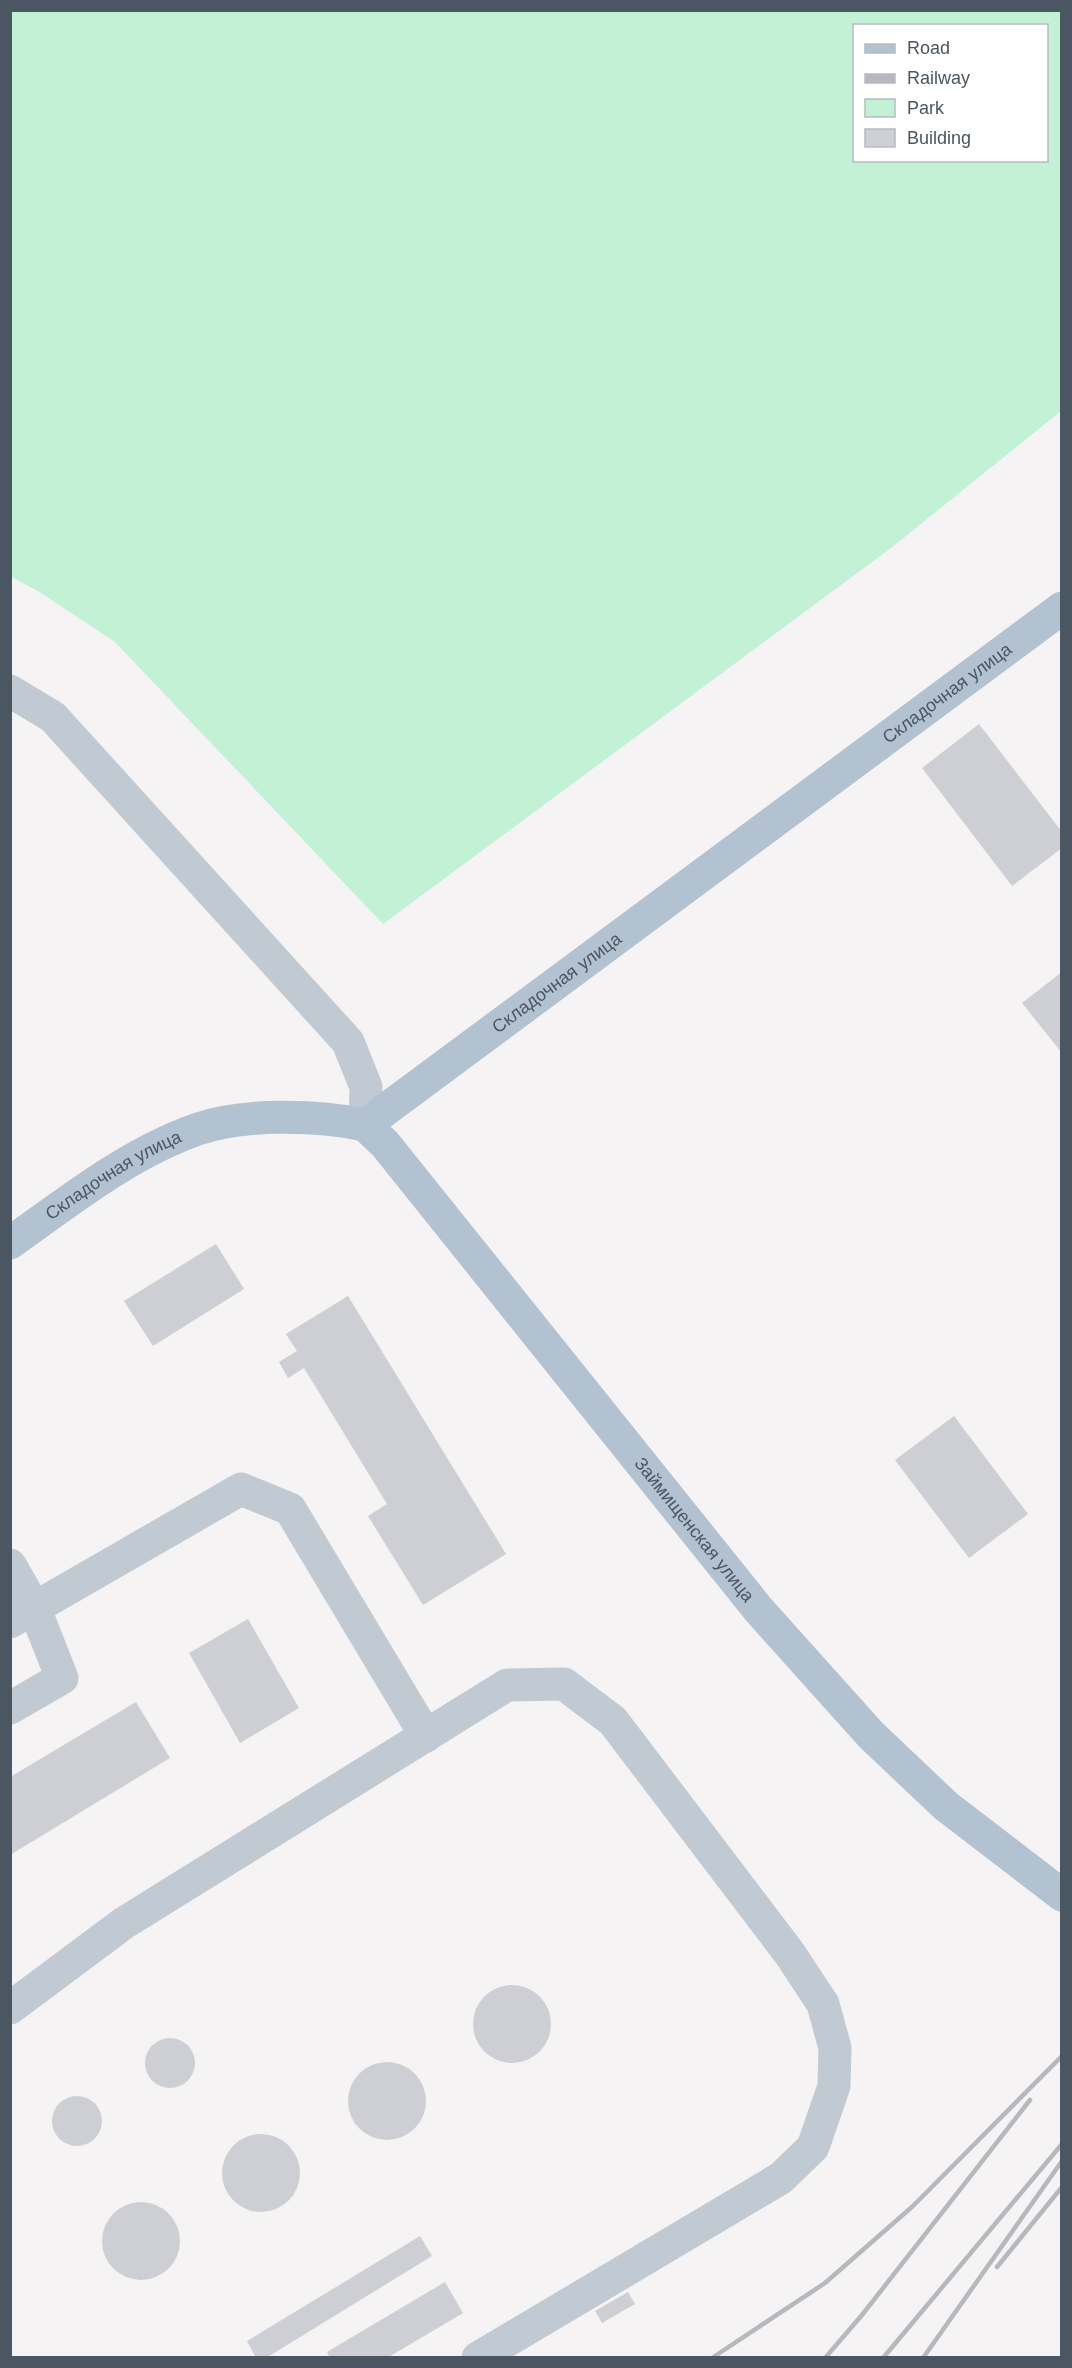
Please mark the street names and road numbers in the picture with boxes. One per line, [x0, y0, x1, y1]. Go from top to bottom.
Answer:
street label: Складочная улица [879, 638, 1016, 748]
street label: Складочная улица [488, 928, 626, 1037]
street label: Складочная улица [42, 1126, 185, 1224]
street label: Займищенская улица [630, 1453, 759, 1607]

